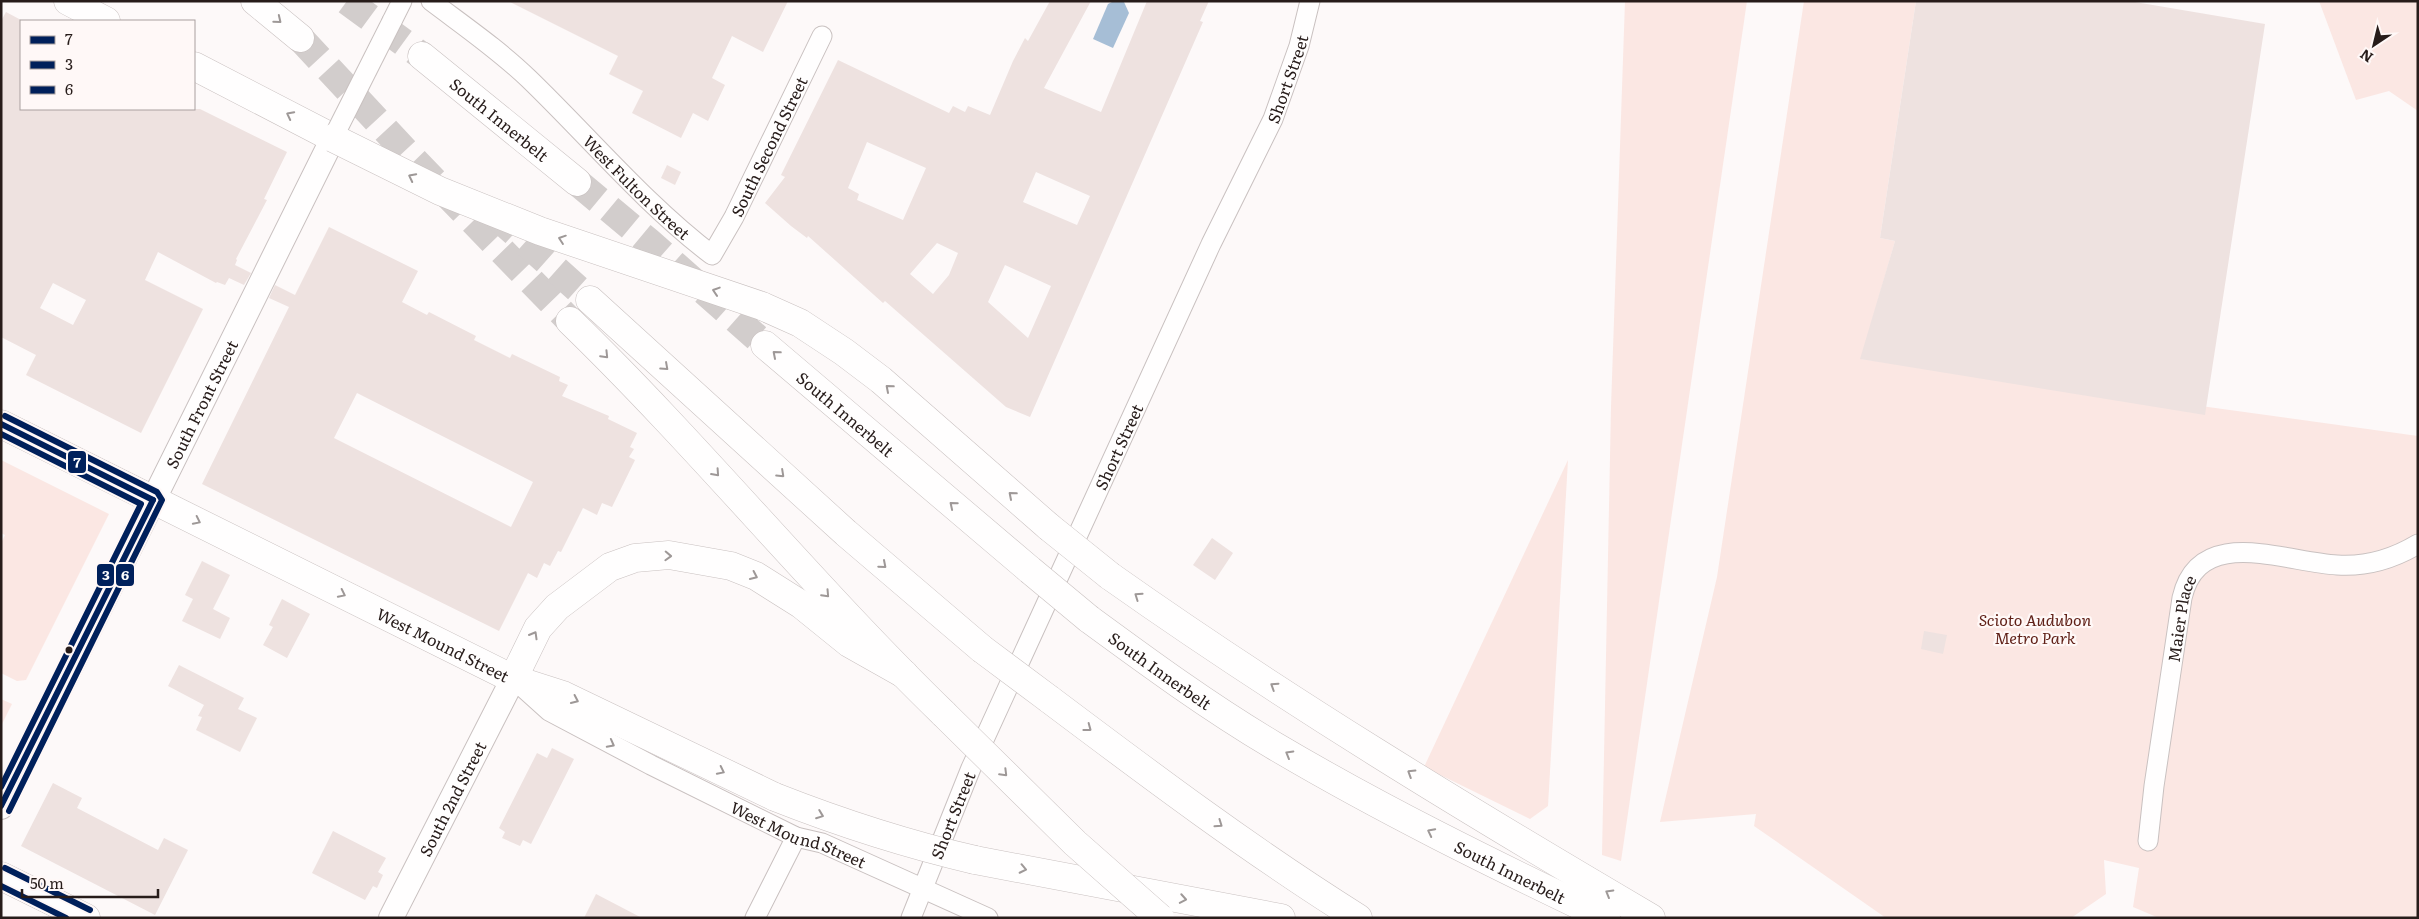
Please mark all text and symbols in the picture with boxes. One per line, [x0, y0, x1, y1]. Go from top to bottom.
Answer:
one-way arrow [272, 14, 281, 22]
legend [20, 20, 195, 110]
north arrow [2349, 20, 2399, 70]
text: 7 [65, 27, 73, 50]
street label: Short Street [1260, 32, 1313, 126]
text: N [2355, 45, 2377, 68]
text: 3 [65, 52, 73, 75]
street label: South Innerbelt [445, 72, 555, 167]
street label: South Second Street [724, 72, 813, 220]
text: 6 [65, 77, 73, 100]
one-way arrow [286, 111, 295, 122]
street label: West Fulton Street [578, 129, 696, 245]
one-way arrow [408, 173, 417, 183]
one-way arrow [558, 235, 566, 245]
one-way arrow [712, 286, 720, 296]
street label: South Front Street [159, 335, 243, 472]
one-way arrow [599, 350, 608, 359]
one-way arrow [772, 351, 781, 360]
one-way arrow [660, 362, 669, 371]
street label: South Innerbelt [792, 365, 900, 462]
one-way arrow [886, 385, 895, 394]
street label: Short Street [1088, 399, 1149, 494]
line badge: 7 [67, 450, 87, 474]
text: 7 [73, 451, 81, 471]
one-way arrow [711, 468, 720, 477]
one-way arrow [776, 468, 785, 477]
one-way arrow [1009, 492, 1018, 501]
one-way arrow [949, 501, 958, 510]
one-way arrow [192, 515, 201, 526]
one-way arrow [664, 551, 672, 561]
one-way arrow [877, 559, 886, 568]
line badge: 3 [96, 563, 115, 587]
line badge: 6 [115, 563, 135, 587]
text: 3 [102, 564, 110, 584]
text: 6 [121, 564, 129, 584]
one-way arrow [749, 570, 758, 580]
street label: Maier Place [2161, 570, 2201, 664]
one-way arrow [337, 588, 346, 598]
one-way arrow [820, 588, 829, 597]
one-way arrow [1134, 593, 1144, 602]
street label: West Mound Street [373, 601, 514, 688]
park label: Scioto Audubon Metro Park [1979, 607, 2092, 649]
street label: South Innerbelt [1104, 626, 1217, 715]
one-way arrow [528, 631, 538, 640]
unlabelled marker [64, 645, 74, 655]
one-way arrow [1270, 683, 1279, 692]
one-way arrow [570, 694, 579, 705]
one-way arrow [1082, 723, 1091, 731]
street label: South 2nd Street [413, 736, 492, 860]
one-way arrow [606, 738, 615, 748]
one-way arrow [1285, 751, 1294, 761]
one-way arrow [716, 765, 725, 775]
street label: Short Street [924, 767, 981, 862]
one-way arrow [998, 767, 1007, 776]
one-way arrow [1407, 770, 1416, 780]
street label: West Mound Street [727, 795, 871, 874]
one-way arrow [815, 809, 824, 819]
one-way arrow [1213, 818, 1223, 827]
one-way arrow [1427, 828, 1436, 838]
street label: South Innerbelt [1451, 834, 1570, 909]
one-way arrow [1018, 864, 1027, 874]
scale bar [22, 866, 159, 898]
text: 50 m [30, 871, 64, 894]
one-way arrow [1606, 889, 1615, 899]
one-way arrow [1178, 893, 1187, 903]

